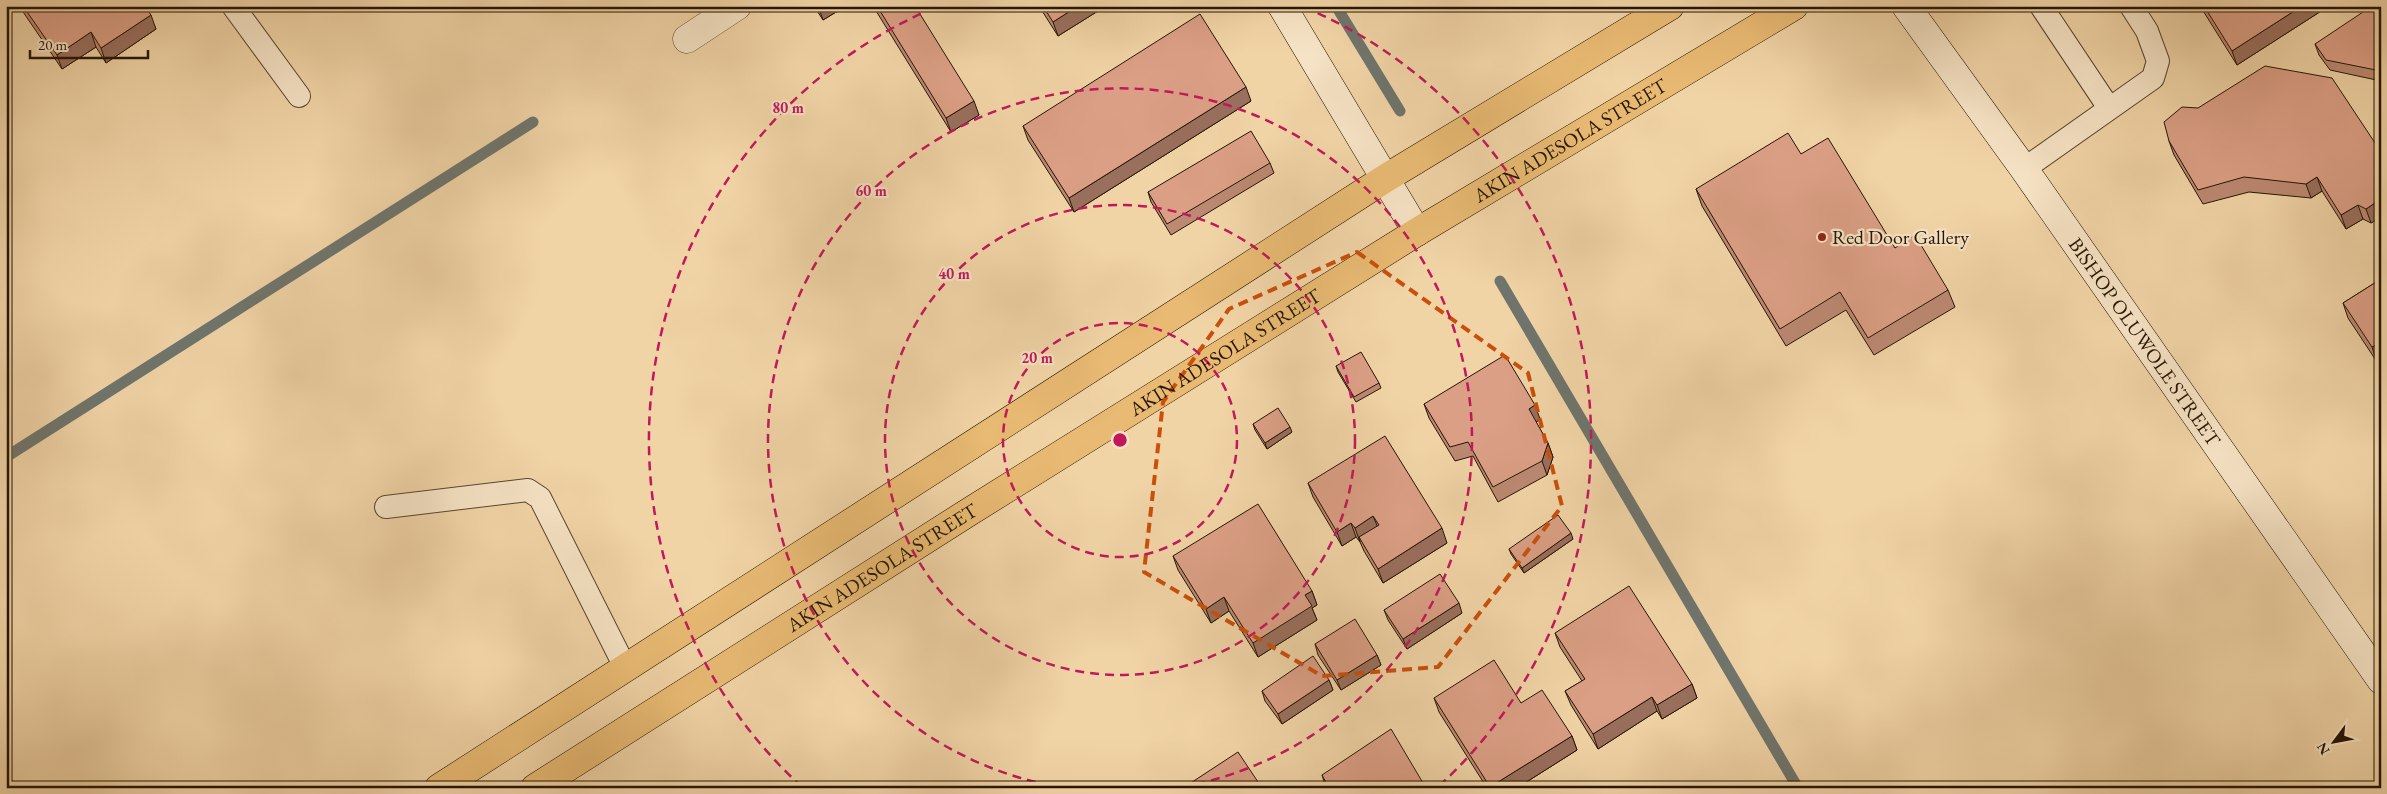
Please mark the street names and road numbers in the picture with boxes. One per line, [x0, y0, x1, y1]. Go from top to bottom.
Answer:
street label: AKIN ADESOLA STREET [1467, 72, 1672, 209]
street label: BISHOP OLUWOLE STREET [2063, 232, 2227, 452]
street label: AKIN ADESOLA STREET [1123, 282, 1326, 422]
street label: AKIN ADESOLA STREET [781, 497, 983, 638]

